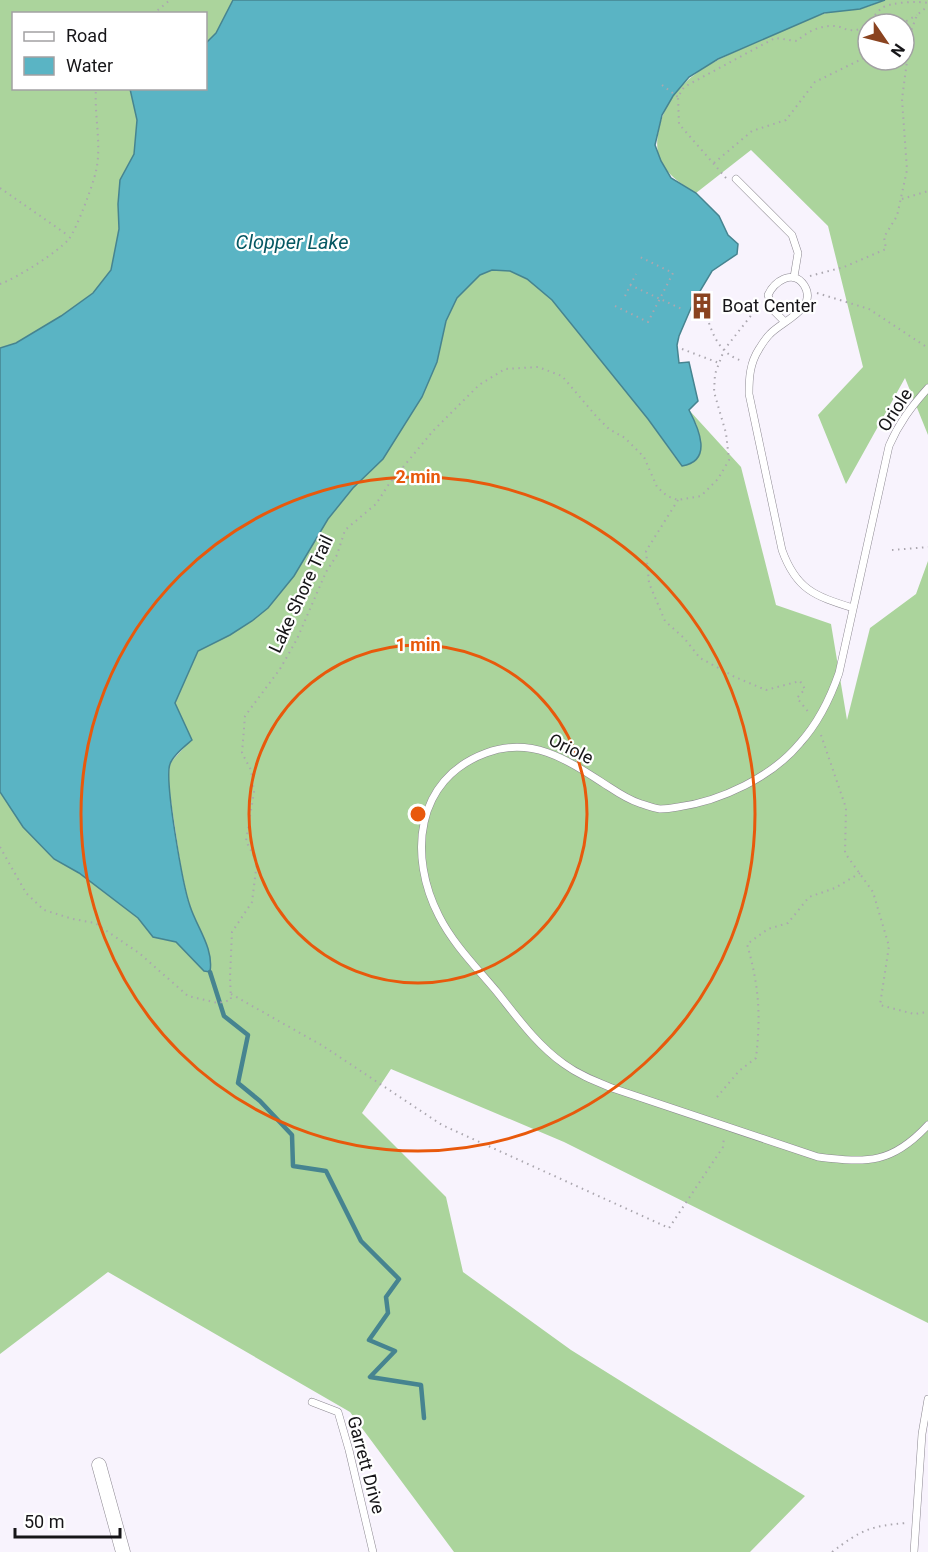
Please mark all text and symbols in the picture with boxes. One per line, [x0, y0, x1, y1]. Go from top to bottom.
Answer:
legend [12, 12, 207, 90]
north arrow [856, 12, 916, 72]
text: Road [66, 25, 107, 46]
text: N [887, 40, 909, 60]
text: Water [66, 55, 113, 76]
water label: Clopper Lake [236, 230, 348, 254]
building icon: Boat Center [687, 291, 717, 321]
place label: Boat Center [722, 295, 816, 316]
street label: Oriole [873, 384, 916, 435]
text: 2 min [395, 466, 441, 487]
street label: Lake Shore Trail [264, 532, 337, 656]
text: 1 min [395, 634, 441, 655]
street label: Oriole [545, 729, 597, 768]
centre of rings [408, 804, 428, 824]
street label: Garrett Drive [343, 1414, 390, 1516]
scale bar [15, 1501, 120, 1539]
text: 50 m [24, 1511, 64, 1532]

